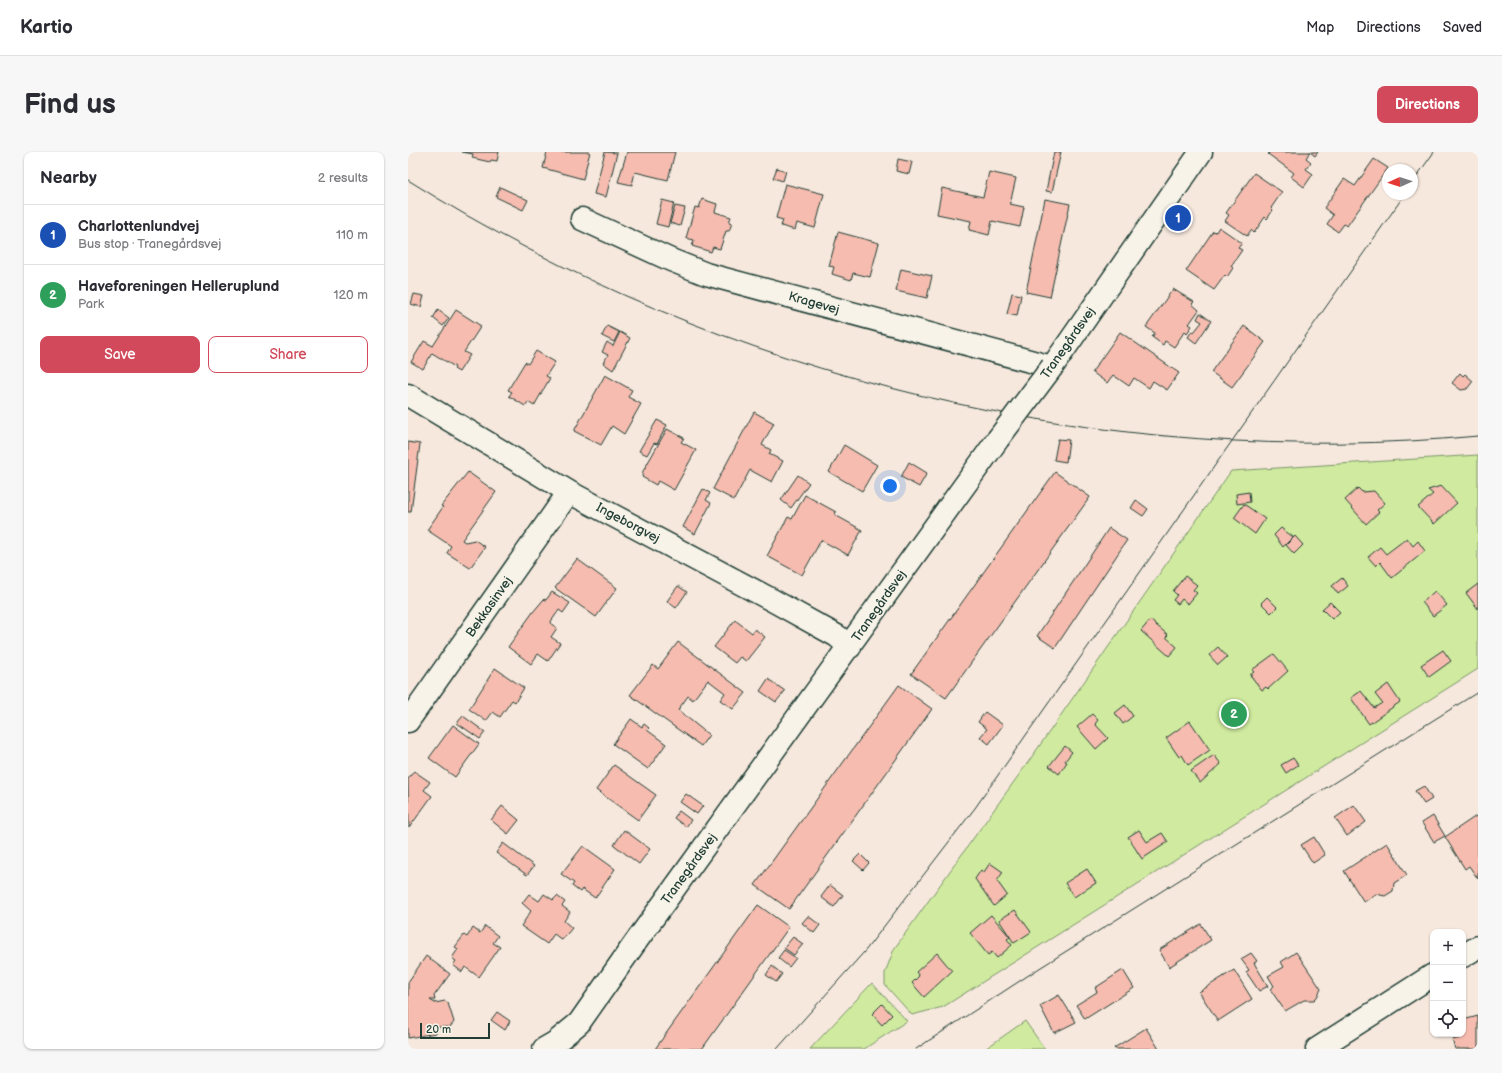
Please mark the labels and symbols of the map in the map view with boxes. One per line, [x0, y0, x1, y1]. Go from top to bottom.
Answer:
north arrow [1382, 164, 1418, 200]
pin: 1 [1165, 203, 1191, 233]
street label: Kragevej [787, 288, 841, 318]
street label: Tranegårdsvej [1037, 304, 1099, 382]
your location [880, 476, 900, 496]
street label: Ingeborgvej [593, 499, 663, 547]
street label: Tranegårdsvej [848, 567, 910, 645]
street label: Bekkasinvej [462, 574, 516, 640]
pin: 2 [1221, 699, 1247, 729]
street label: Tranegårdsvej [658, 830, 720, 908]
scale bar [420, 1021, 490, 1040]

